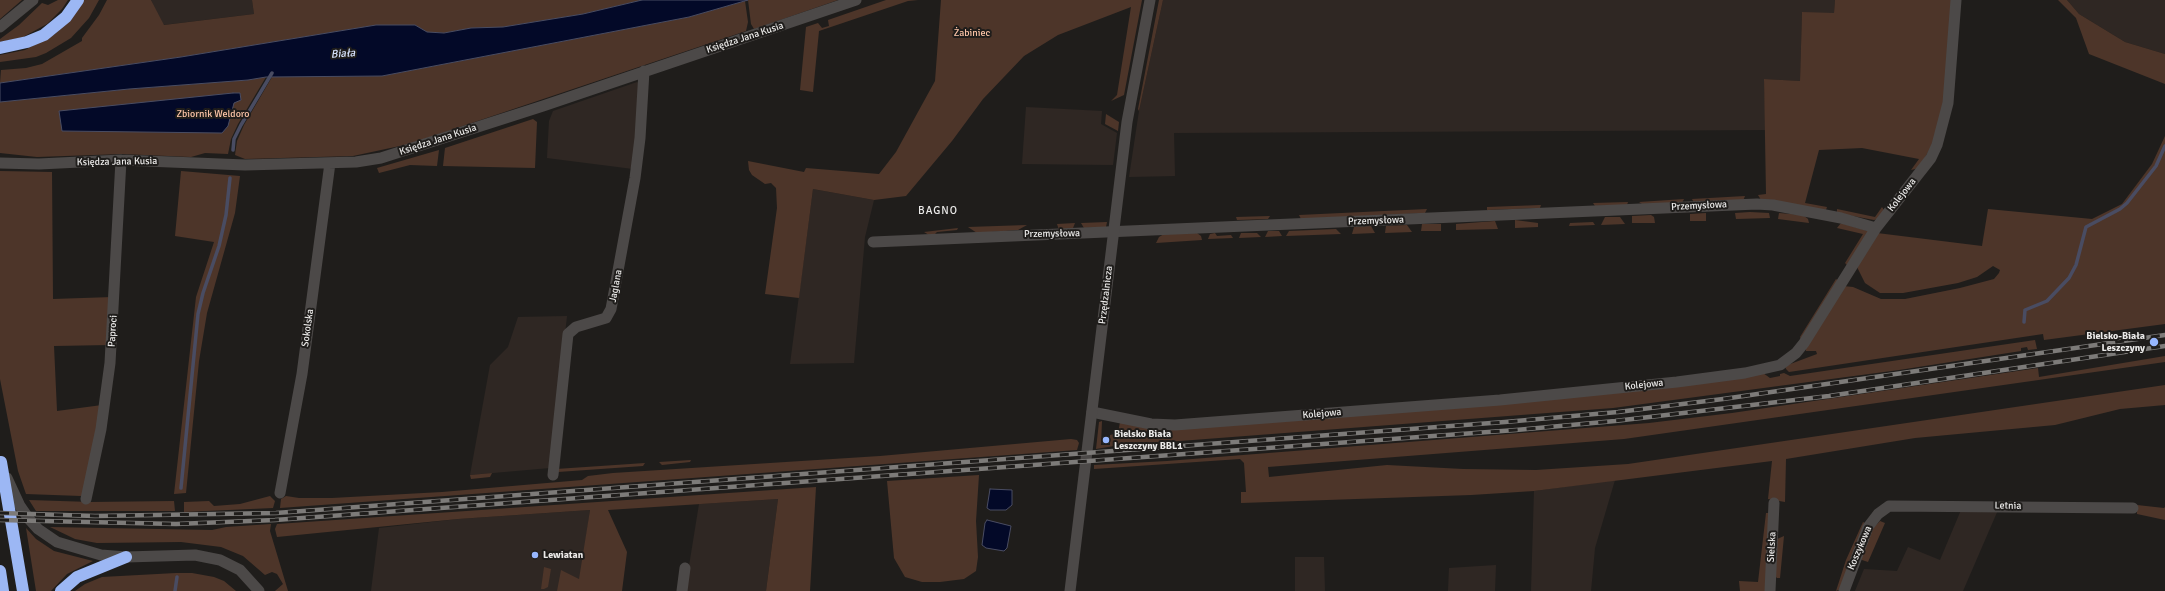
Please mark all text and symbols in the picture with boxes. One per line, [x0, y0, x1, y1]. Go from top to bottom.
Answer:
street label: Księdza Jana Kusia [705, 20, 785, 56]
park label: Żabiniec [954, 27, 990, 39]
water label: Biała [330, 47, 356, 61]
park label: Zbiornik Weldoro [176, 108, 250, 120]
street label: Księdza Jana Kusia [398, 122, 478, 158]
street label: Księdza Jana Kusia [77, 155, 157, 169]
street label: Kolejowa [1885, 176, 1919, 214]
street label: Przemysłowa [1671, 199, 1727, 213]
district label: BAGNO [918, 204, 958, 218]
street label: Przemysłowa [1348, 214, 1404, 228]
street label: Przemysłowa [1024, 228, 1080, 240]
street label: Przędzalnicza [1096, 265, 1116, 325]
street label: Jaglana [607, 269, 625, 303]
street label: Sokolska [299, 308, 317, 348]
street label: Paproci [106, 315, 120, 347]
place label: Bielsko-Biała Leszczyny [2086, 330, 2145, 354]
marker: Bielsko-Biała Leszczyny [2148, 336, 2160, 348]
street label: Kolejowa [1624, 377, 1664, 393]
street label: Kolejowa [1302, 406, 1342, 422]
place label: Bielsko Biała Leszczyny BBL1 [1114, 428, 1183, 452]
marker: Bielsko Biała Leszczyny BBL1 [1101, 435, 1111, 445]
street label: Letnia [1995, 500, 2021, 512]
street label: Koszykowa [1845, 524, 1875, 572]
street label: Sielska [1765, 531, 1779, 563]
place label: Lewiatan [543, 549, 583, 561]
marker: Lewiatan [530, 550, 540, 560]

